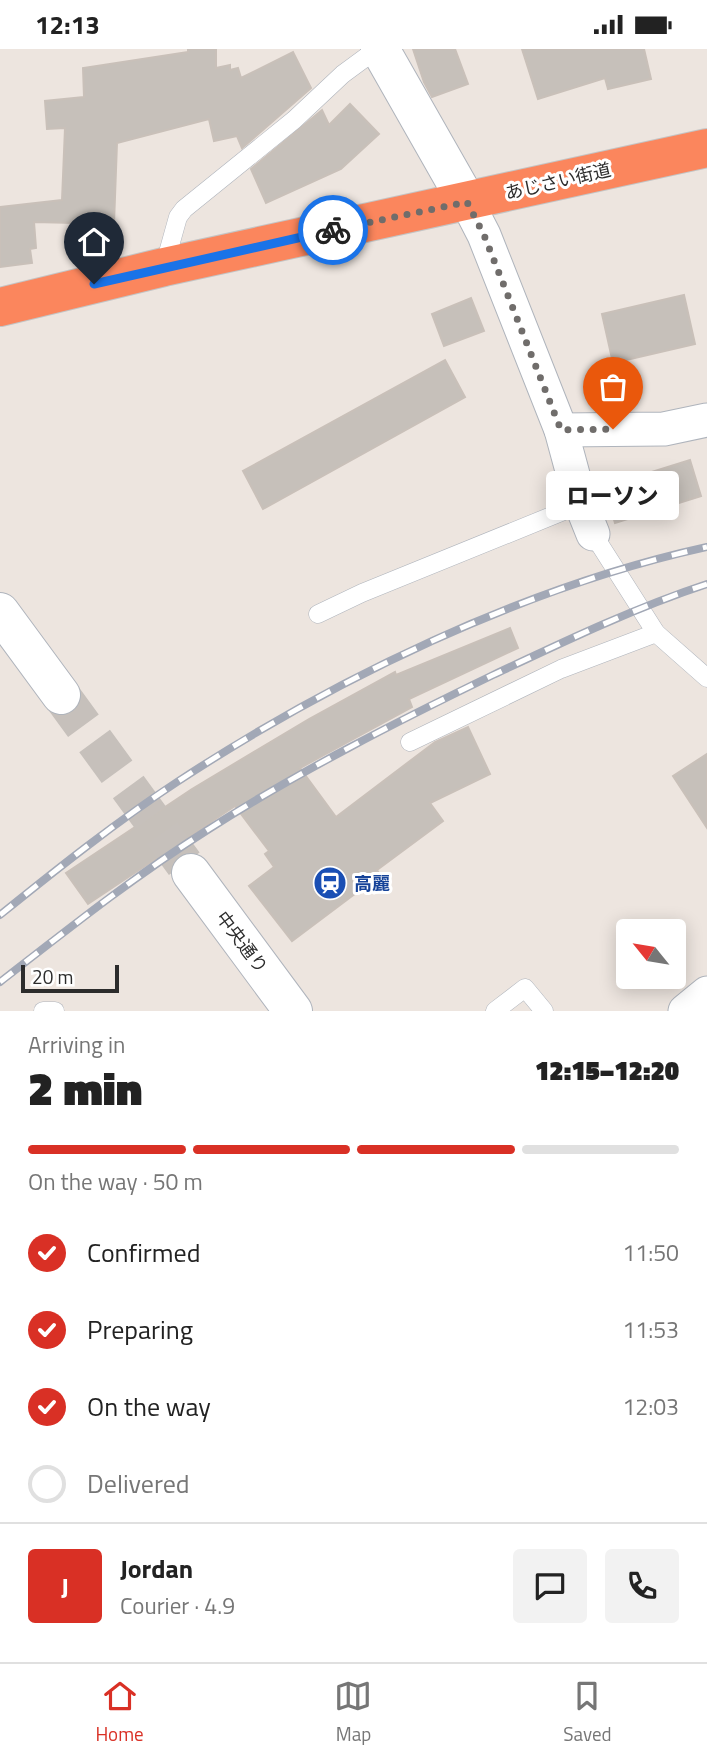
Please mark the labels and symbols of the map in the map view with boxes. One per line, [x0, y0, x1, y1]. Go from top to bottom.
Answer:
street label: あじさい街道 [502, 156, 614, 206]
courier [298, 195, 368, 265]
pin [64, 212, 124, 284]
pin [583, 357, 643, 429]
callout: ローソン [546, 471, 680, 520]
station icon: 高麗 [311, 864, 349, 902]
place label: 高麗 [354, 870, 390, 897]
street label: 中央通り [210, 905, 274, 979]
north arrow [616, 919, 686, 989]
scale bar [21, 962, 119, 994]

